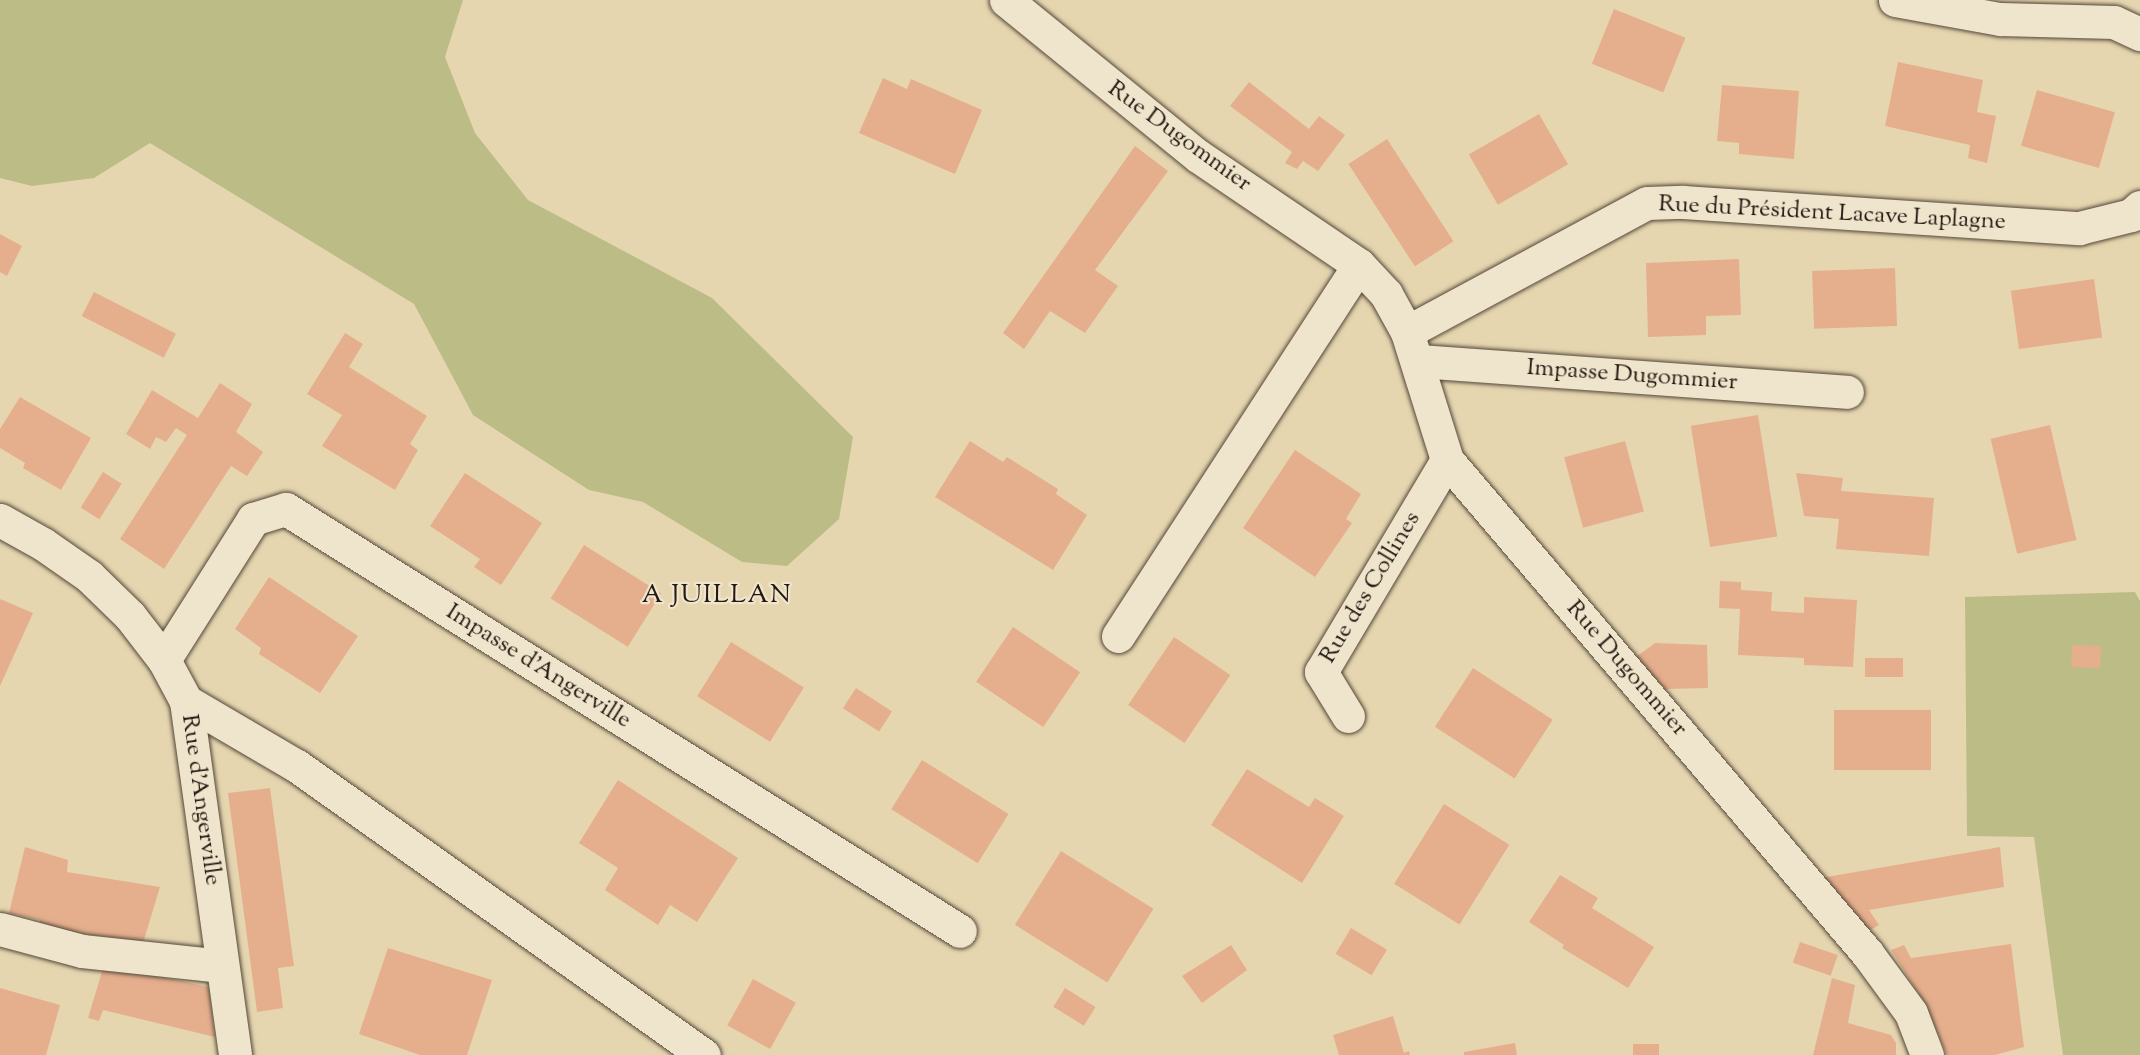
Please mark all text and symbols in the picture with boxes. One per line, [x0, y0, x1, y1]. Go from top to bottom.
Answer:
street label: Rue Dugommier [1101, 75, 1257, 199]
street label: Rue du Président Lacave Laplagne [1658, 191, 2006, 237]
street label: Impasse Dugommier [1526, 354, 1738, 398]
street label: Rue des Collines [1314, 507, 1428, 669]
district label: A JUILLAN [642, 580, 792, 612]
street label: Rue Dugommier [1559, 595, 1693, 743]
street label: Impasse d'Angerville [440, 598, 636, 736]
street label: Rue d'Angerville [174, 713, 226, 887]

